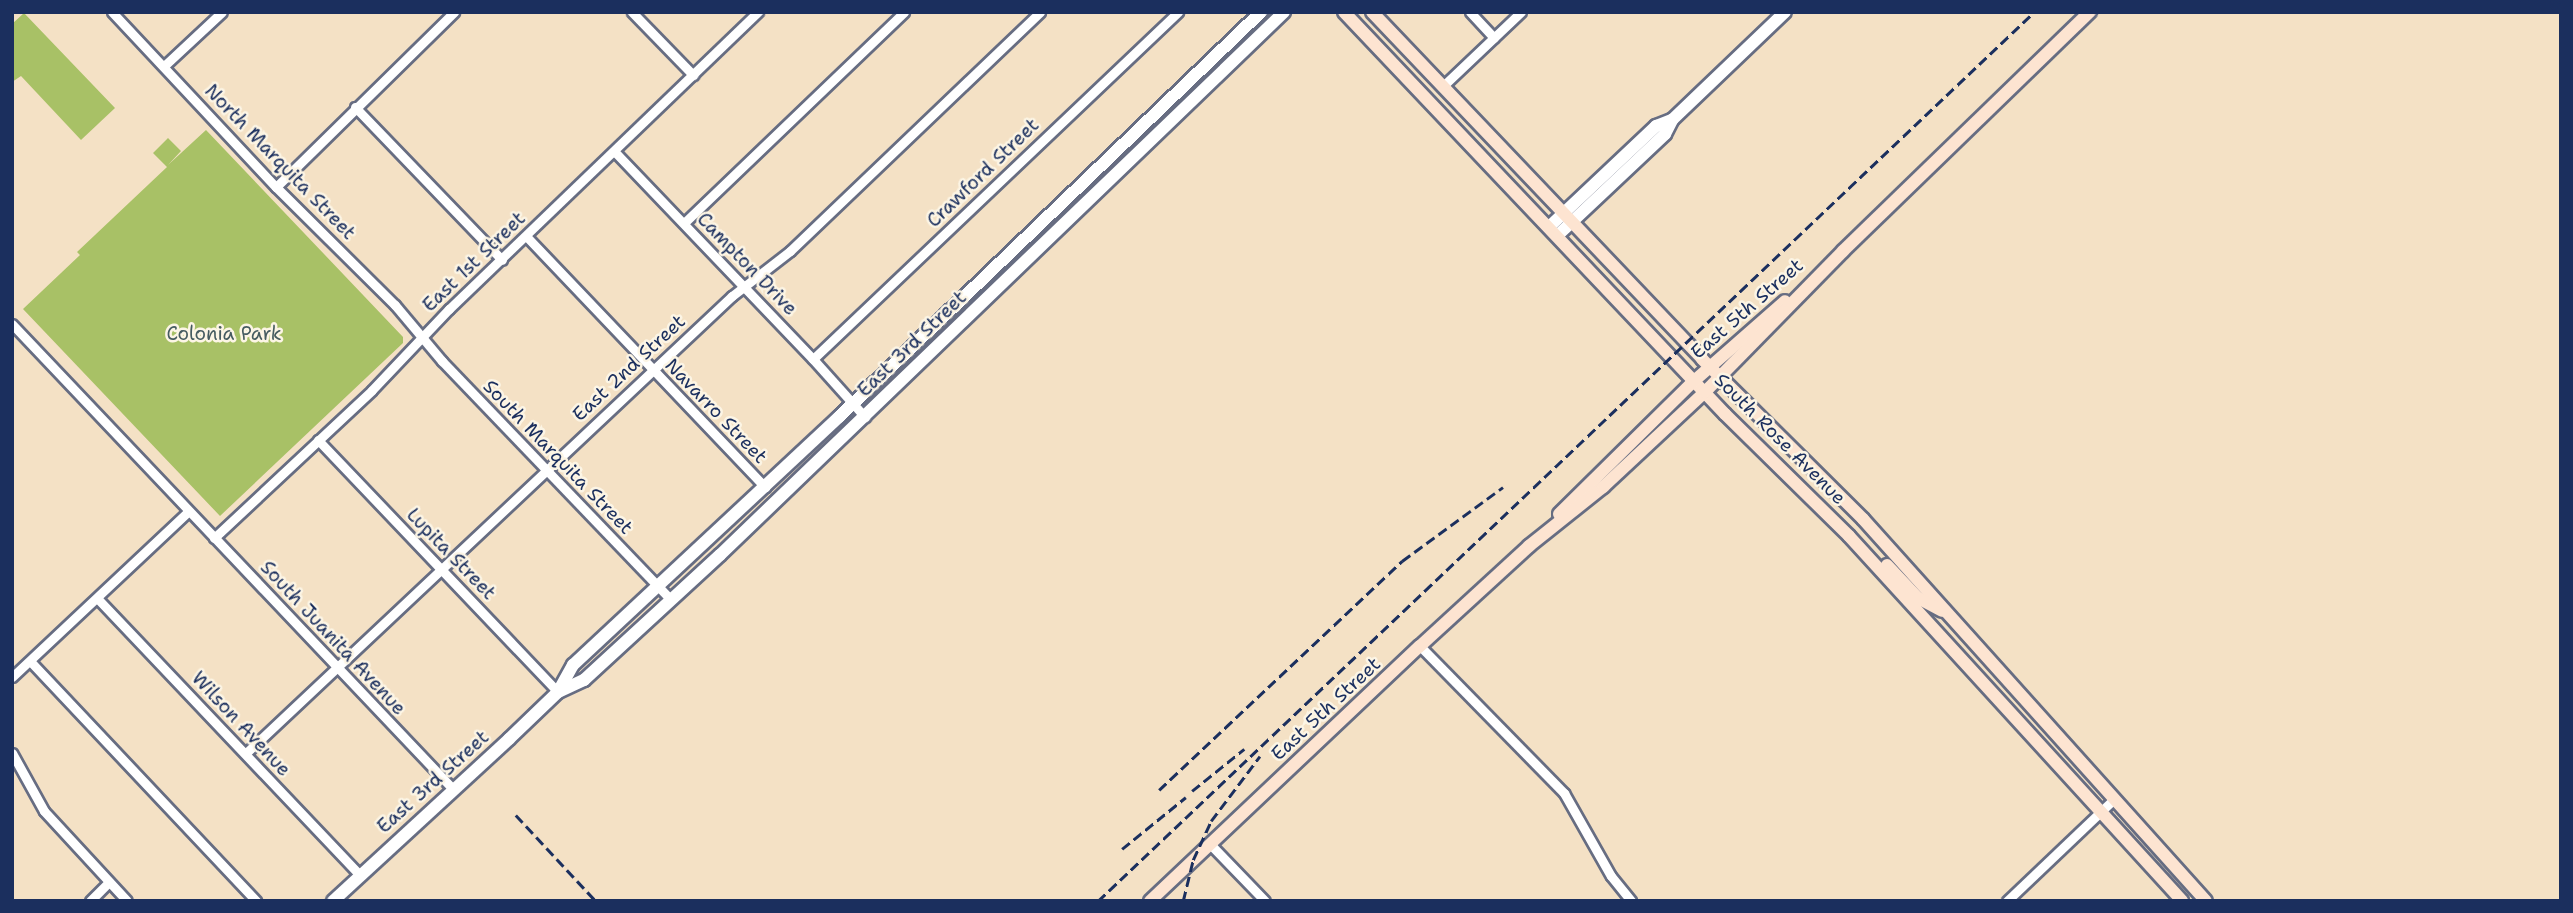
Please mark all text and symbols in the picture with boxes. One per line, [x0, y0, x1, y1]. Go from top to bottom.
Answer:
street label: North Marquita Street [200, 80, 360, 244]
street label: Crawford Street [922, 114, 1044, 232]
street label: East 1st Street [418, 207, 530, 317]
street label: Campton Drive [692, 208, 802, 320]
street label: East 5th Street [1686, 254, 1808, 364]
street label: East 3rd Street [853, 286, 971, 402]
street label: East 2nd Street [568, 310, 690, 426]
park label: Colonia Park [166, 323, 282, 345]
street label: Navarro Street [660, 354, 772, 468]
street label: South Rose Avenue [1710, 369, 1850, 509]
street label: South Marquita Street [478, 375, 638, 539]
street label: Lupita Street [402, 504, 500, 604]
street label: South Juanita Avenue [256, 556, 410, 720]
street label: East 5th Street [1267, 653, 1385, 765]
street label: Wilson Avenue [187, 667, 295, 781]
street label: East 3rd Street [372, 726, 494, 838]

